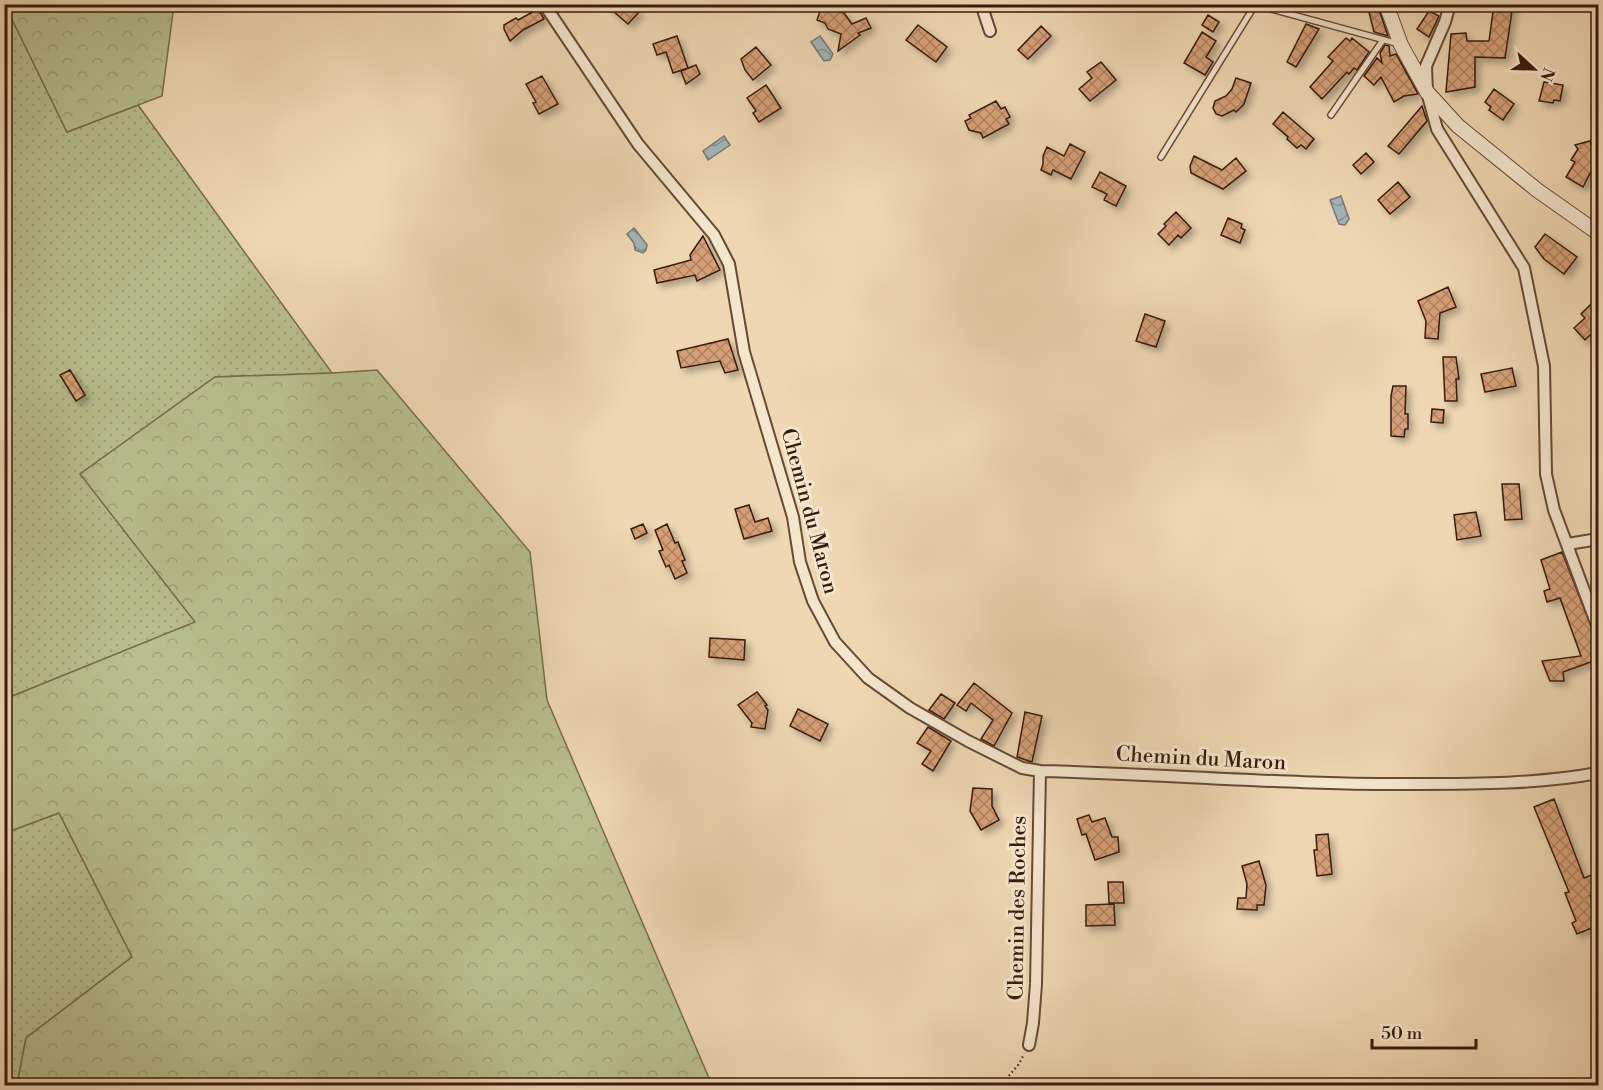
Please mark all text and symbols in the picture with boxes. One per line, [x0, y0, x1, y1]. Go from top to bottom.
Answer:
north arrow [1504, 39, 1564, 99]
text: N [1535, 65, 1559, 84]
street label: Chemin du Maron [774, 426, 844, 597]
street label: Chemin du Maron [1115, 742, 1287, 776]
street label: Chemin des Roches [1003, 815, 1033, 1001]
scale bar [1372, 1012, 1476, 1050]
text: 50 m [1381, 1022, 1423, 1045]

